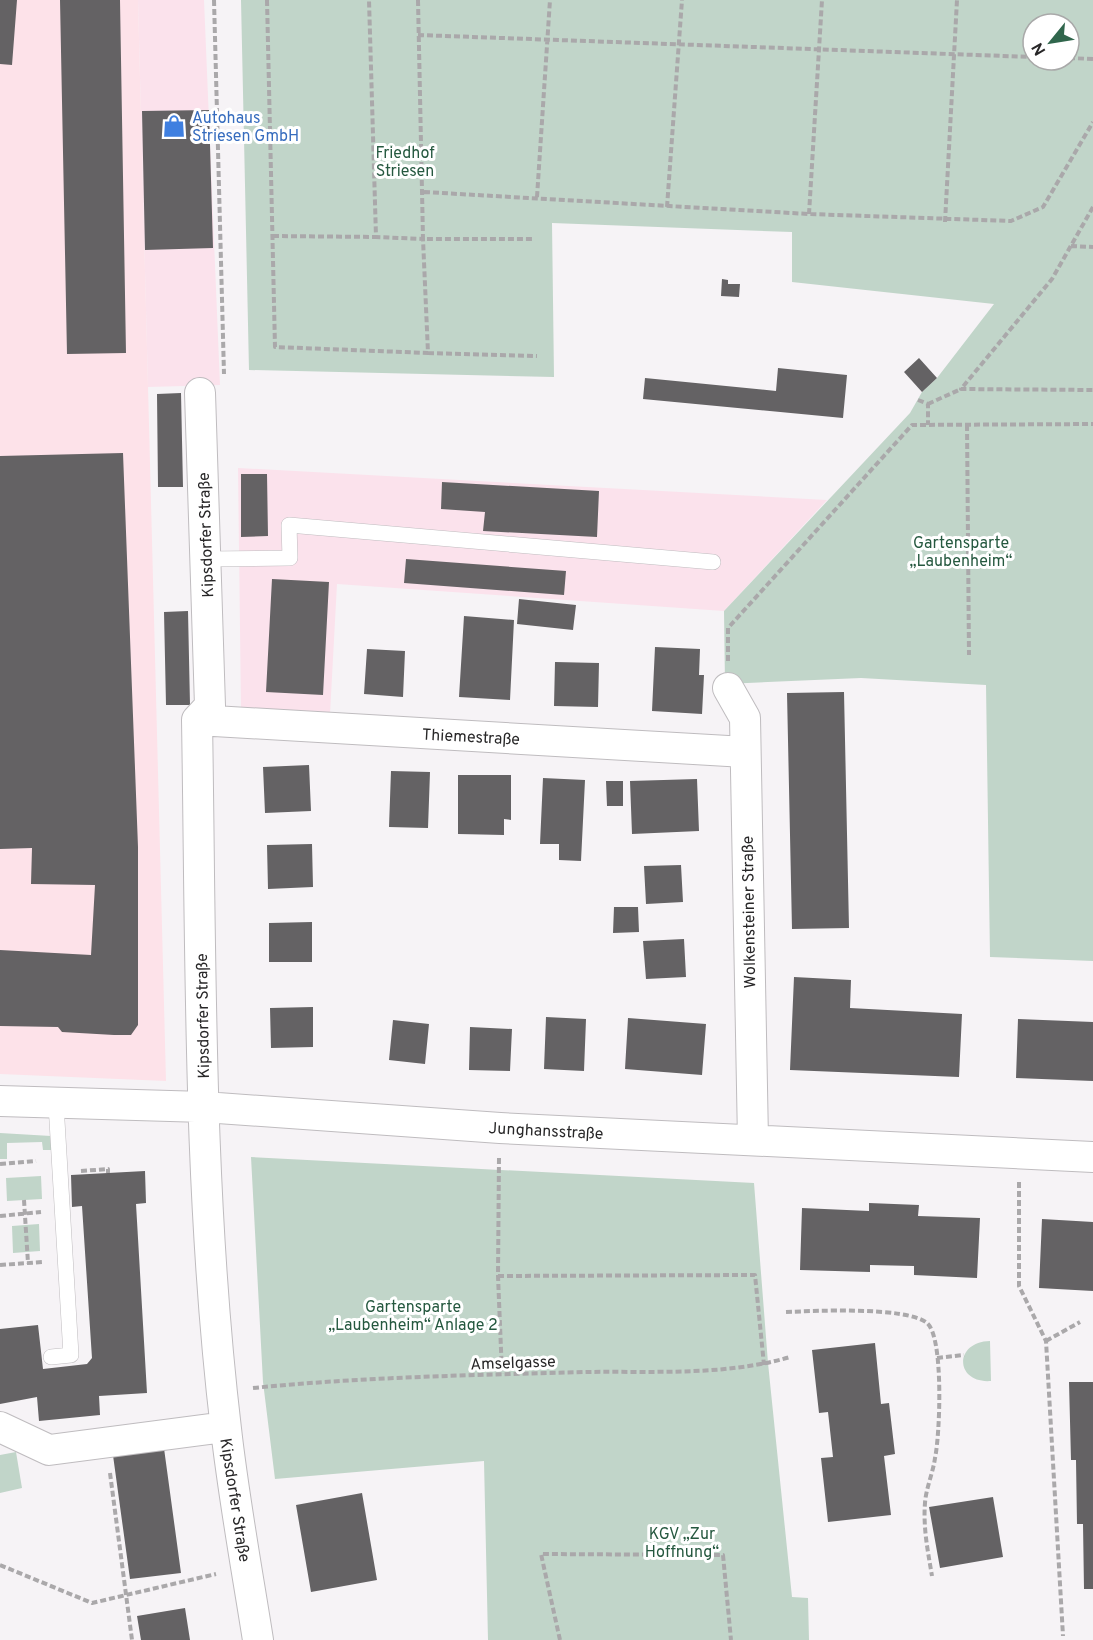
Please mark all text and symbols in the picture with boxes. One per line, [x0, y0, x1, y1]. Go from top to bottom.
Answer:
north arrow [1021, 12, 1081, 72]
text: N [1028, 39, 1051, 58]
place label: Autohaus Striesen GmbH [192, 109, 299, 147]
shop icon: Autohaus Striesen GmbH [161, 113, 187, 139]
park label: Friedhof Striesen [375, 144, 435, 182]
street label: Kipsdorfer Straße [195, 472, 219, 598]
park label: Gartensparte „Laubenheim“ [910, 534, 1012, 572]
street label: Thiemestraße [421, 725, 520, 751]
street label: Wolkensteiner Straße [739, 836, 761, 988]
street label: Kipsdorfer Straße [193, 953, 215, 1079]
street label: Junghansstraße [488, 1119, 604, 1145]
park label: Gartensparte „Laubenheim“ Anlage 2 [328, 1298, 498, 1336]
street label: Amselgasse [470, 1353, 556, 1375]
street label: Kipsdorfer Straße [214, 1437, 254, 1564]
park label: KGV „Zur Hoffnung“ [645, 1525, 719, 1563]

